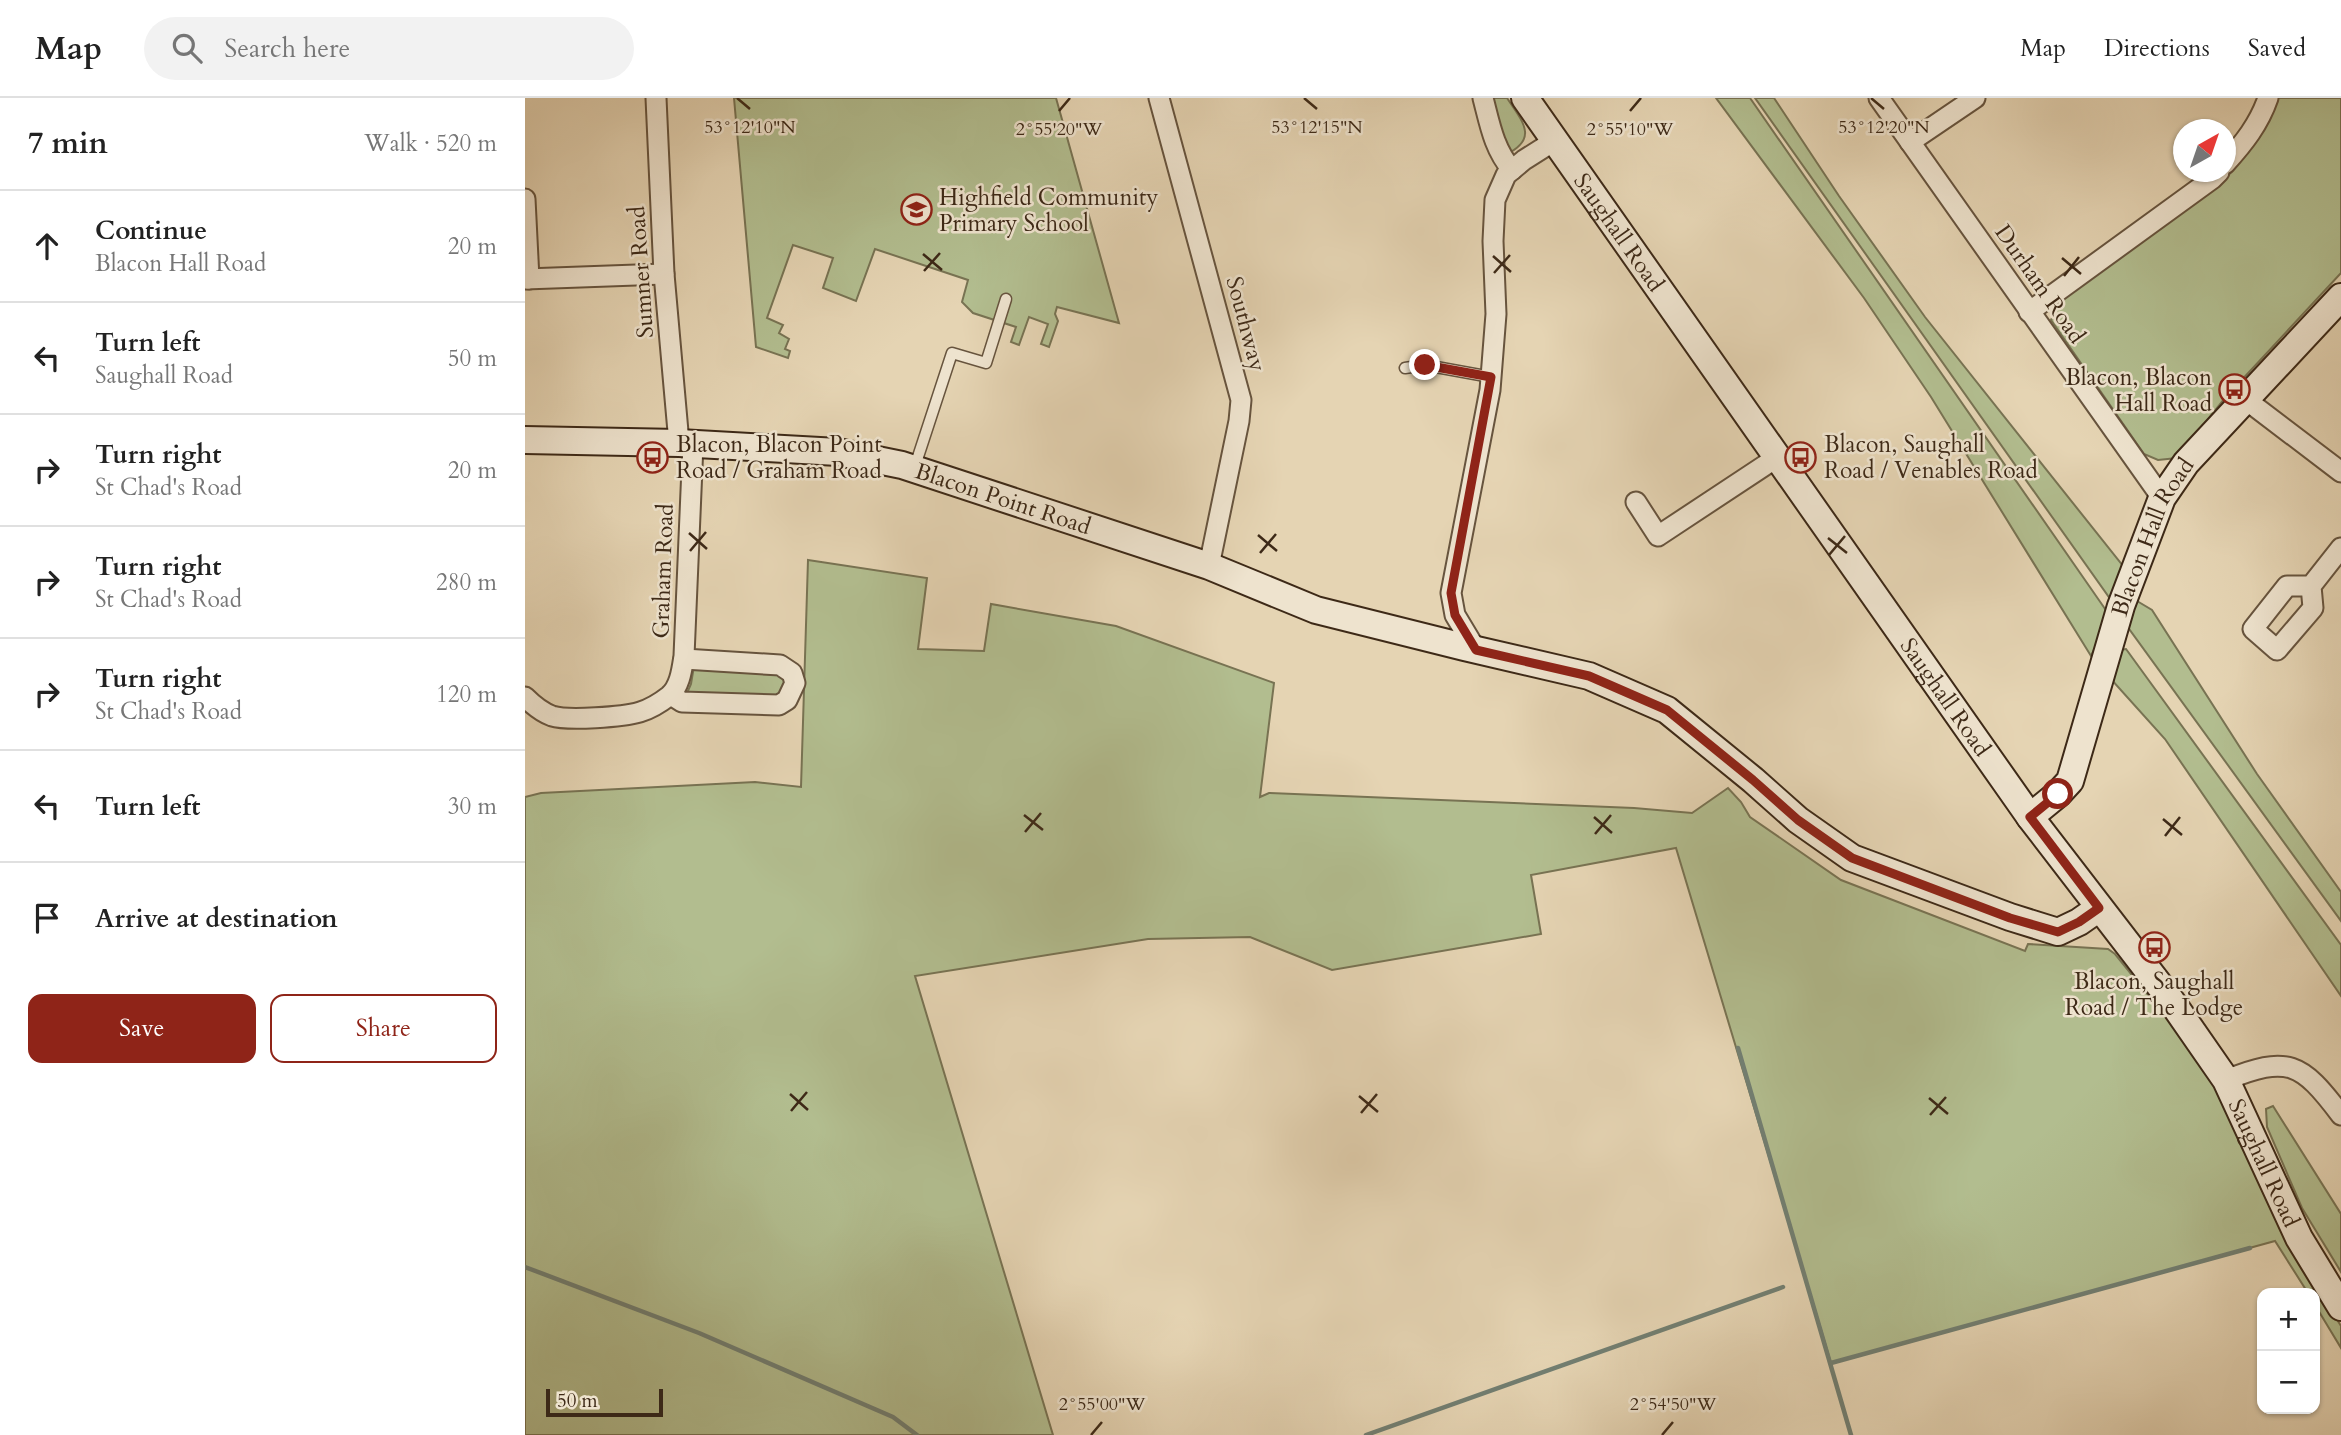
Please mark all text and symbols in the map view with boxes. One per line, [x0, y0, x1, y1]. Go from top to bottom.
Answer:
search box [144, 17, 634, 80]
text: Map [35, 26, 102, 71]
icon: search [168, 29, 206, 67]
text: Search here [224, 31, 350, 66]
text: Map [2020, 32, 2066, 65]
text: Directions [2104, 32, 2210, 65]
text: Saved [2248, 32, 2306, 65]
text: 53°12'10"N [704, 115, 796, 140]
text: 53°12'15"N [1271, 115, 1363, 140]
text: 53°12'20"N [1838, 115, 1930, 140]
text: 2°55'20"W [1016, 117, 1102, 142]
text: 2°55'10"W [1587, 117, 1673, 142]
north arrow [2173, 119, 2236, 182]
text: 7 min [28, 123, 108, 164]
text: Walk · 520 m [364, 128, 497, 159]
street label: Saughall Road [1567, 167, 1672, 298]
place label: Highfield Community Primary School [939, 182, 1158, 239]
school or university icon: Highfield Community Primary School [899, 193, 933, 227]
street label: Sumner Road [621, 204, 661, 339]
text: Continue [95, 213, 207, 248]
street label: Durham Road [1988, 218, 2093, 350]
icon: ahead [28, 227, 66, 265]
text: 20 m [448, 231, 497, 262]
text: Blacon Hall Road [95, 248, 266, 279]
street label: Southway [1218, 273, 1274, 375]
text: Turn left [95, 325, 200, 360]
icon: left [28, 339, 66, 377]
text: 50 m [448, 343, 497, 374]
route end [1409, 349, 1440, 380]
text: Saughall Road [95, 360, 233, 391]
place label: Blacon, Blacon Hall Road [2065, 362, 2213, 419]
bus stop icon: Blacon, Blacon Hall Road [2218, 373, 2252, 407]
place label: Blacon, Blacon Point Road / Graham Road [676, 429, 882, 486]
place label: Blacon, Saughall Road / Venables Road [1824, 429, 2039, 486]
text: Turn right [95, 437, 222, 472]
bus stop icon: Blacon, Blacon Point Road / Graham Road [636, 440, 670, 474]
bus stop icon: Blacon, Saughall Road / Venables Road [1784, 440, 1818, 474]
icon: right [28, 451, 66, 489]
street label: Blacon Hall Road [2103, 451, 2201, 620]
text: 20 m [448, 455, 497, 486]
street label: Blacon Point Road [911, 455, 1096, 542]
text: St Chad's Road [95, 472, 242, 503]
street label: Graham Road [645, 502, 681, 639]
text: Turn right [95, 549, 222, 584]
icon: right [28, 563, 66, 601]
text: 280 m [436, 567, 497, 598]
text: St Chad's Road [95, 584, 242, 615]
street label: Saughall Road [1893, 632, 1999, 763]
text: Turn right [95, 661, 222, 696]
icon: right [28, 675, 66, 713]
text: 120 m [436, 679, 497, 710]
text: St Chad's Road [95, 696, 242, 727]
route start [2042, 778, 2073, 809]
icon: left [28, 787, 66, 825]
text: Turn left [95, 789, 200, 824]
text: 30 m [448, 791, 497, 822]
icon: arrive [28, 899, 66, 937]
text: Arrive at destination [95, 901, 338, 936]
bus stop icon: Blacon, Saughall Road / The Lodge [2137, 930, 2171, 964]
place label: Blacon, Saughall Road / The Lodge [2065, 966, 2243, 1023]
button: Save [28, 994, 256, 1063]
button: Share [270, 994, 497, 1063]
street label: Saughall Road [2221, 1094, 2308, 1233]
map controls [2257, 1288, 2320, 1414]
button: + [2257, 1288, 2320, 1351]
button: − [2257, 1351, 2320, 1414]
scale bar [546, 1386, 663, 1418]
text: 50 m [557, 1388, 598, 1414]
text: 2°55'00"W [1059, 1392, 1145, 1417]
text: 2°54'50"W [1630, 1392, 1716, 1417]

